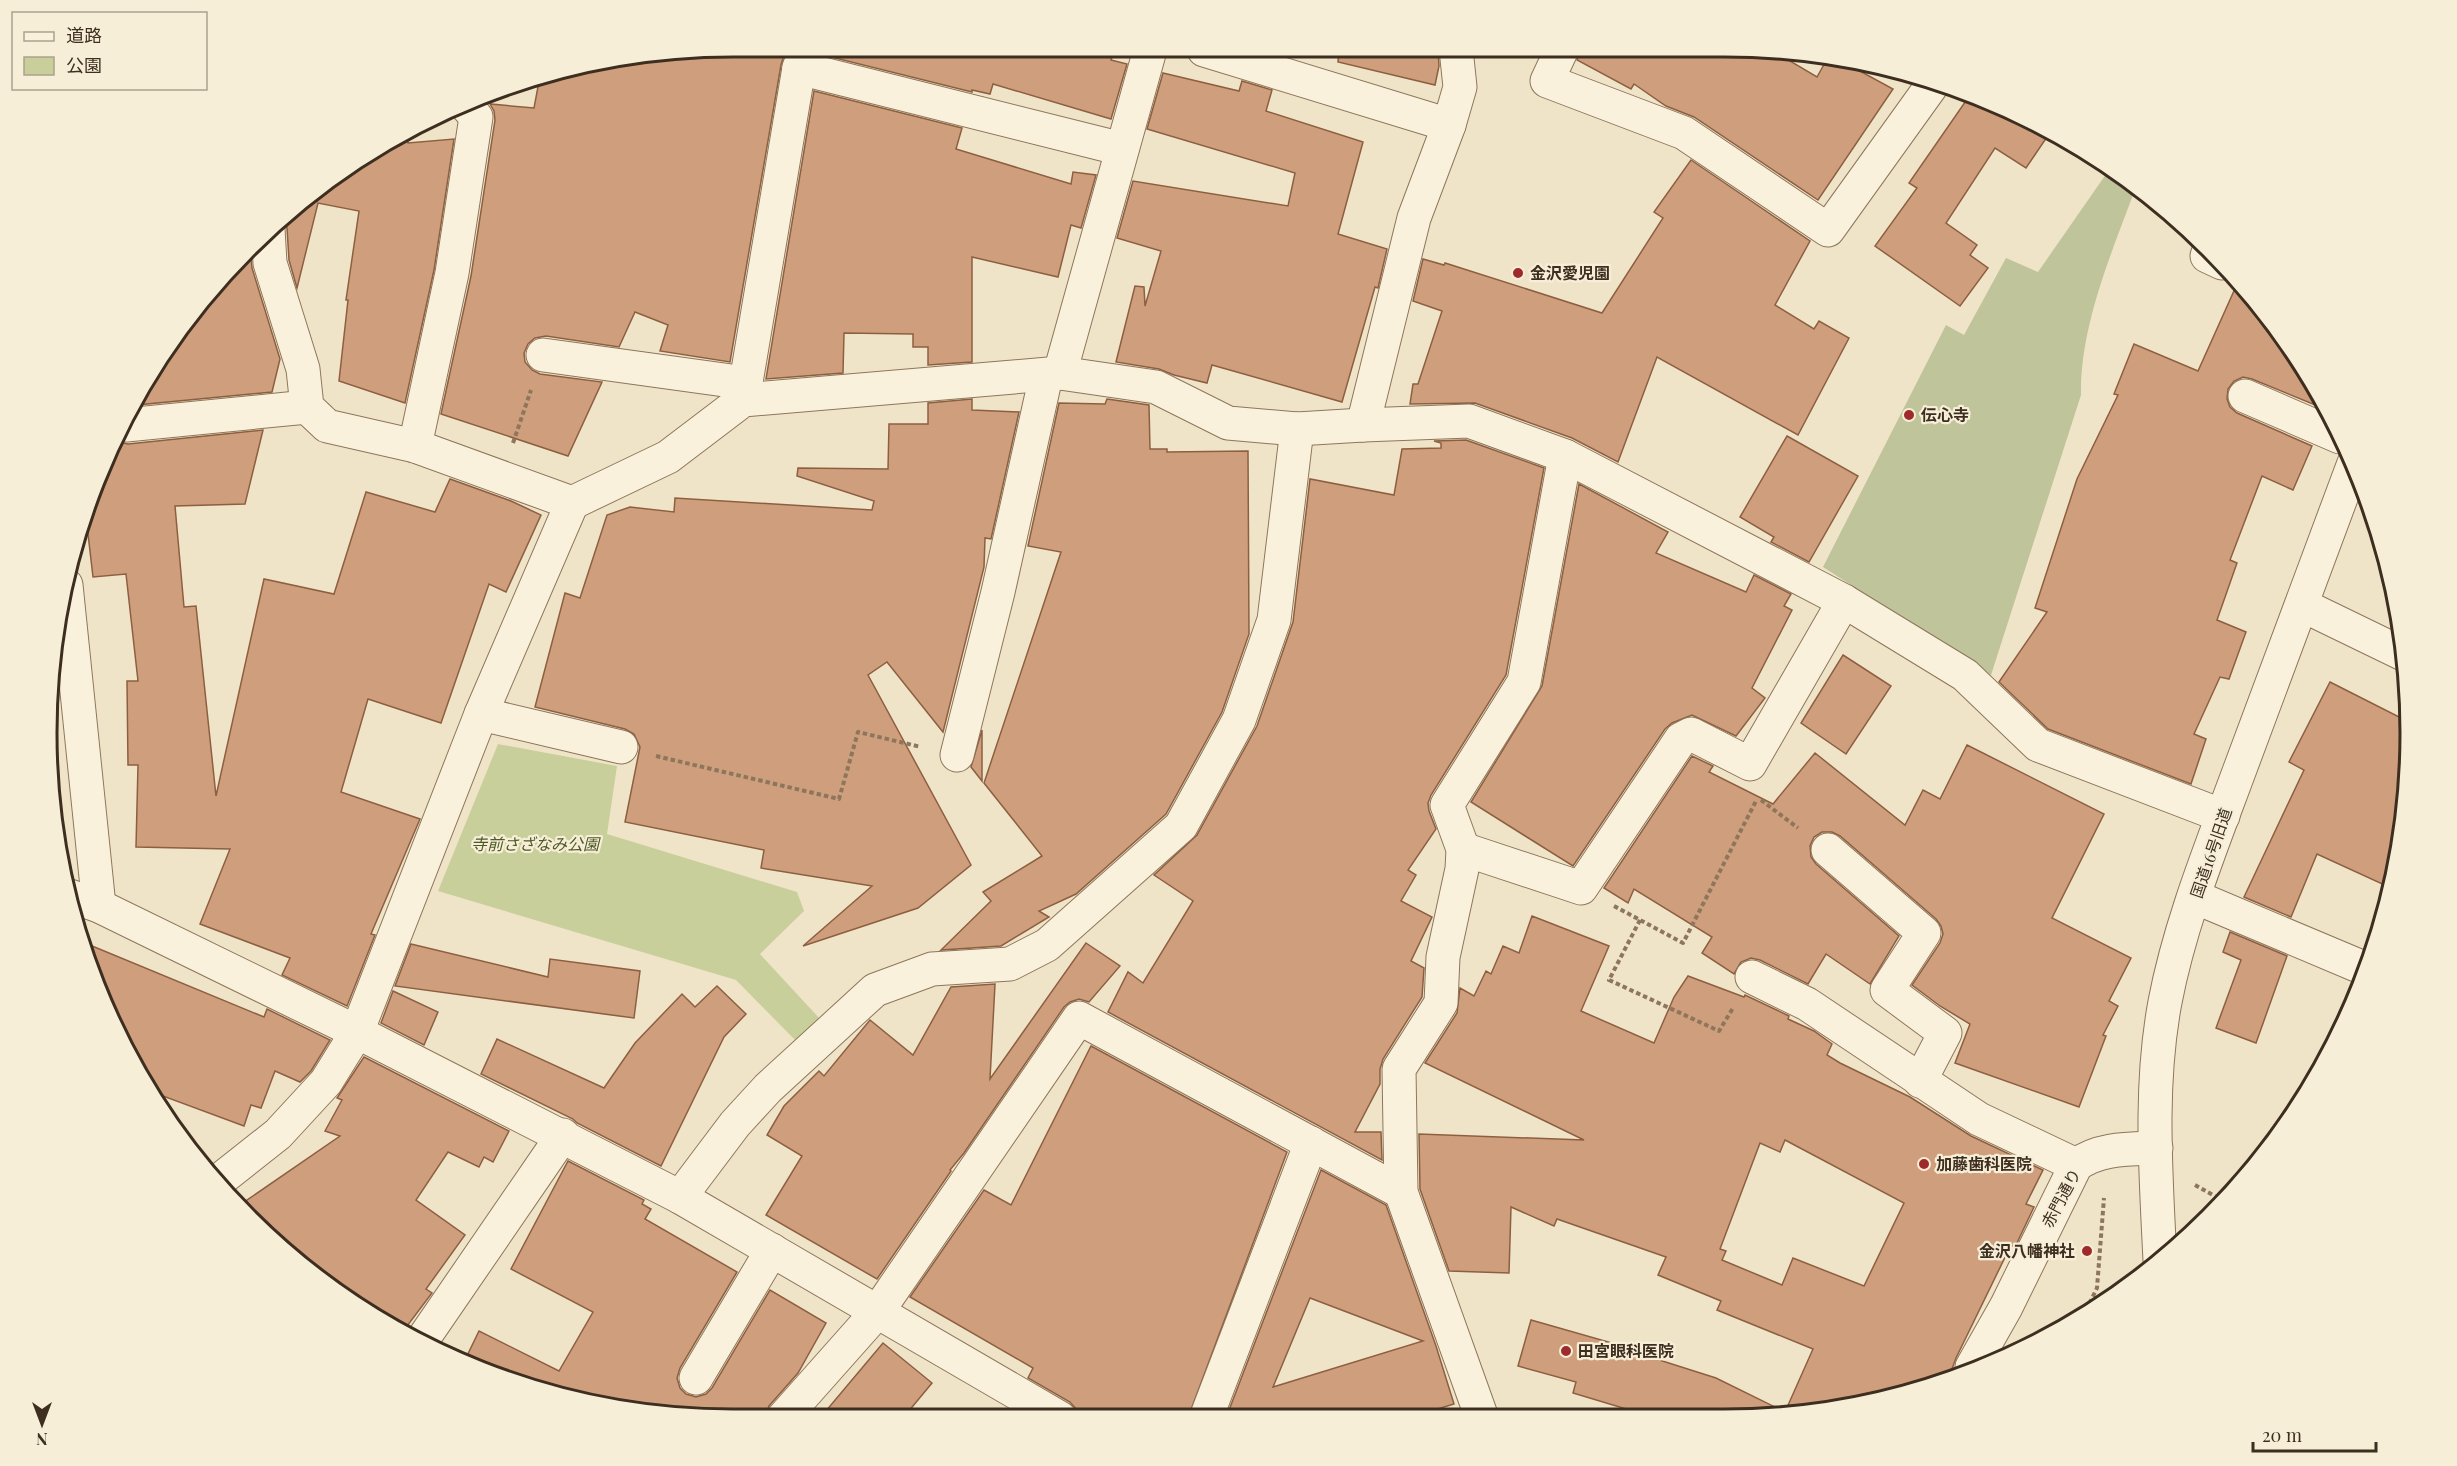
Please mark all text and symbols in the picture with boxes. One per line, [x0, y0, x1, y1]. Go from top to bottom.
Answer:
legend [12, 12, 207, 90]
text: 道路 [66, 23, 102, 47]
text: 公園 [66, 53, 102, 77]
place label: 金沢愛児園 [1530, 262, 1610, 283]
marker: 金沢愛児園 [1511, 266, 1525, 280]
place label: 伝心寺 [1920, 404, 1969, 425]
marker: 伝心寺 [1902, 408, 1916, 422]
street label: 国道16号旧道 [2185, 805, 2236, 901]
park label: 寺前さざなみ公園 [471, 833, 601, 854]
place label: 加藤歯科医院 [1936, 1153, 2032, 1174]
marker: 加藤歯科医院 [1917, 1157, 1931, 1171]
street label: 赤門通り [2036, 1165, 2085, 1231]
place label: 金沢八幡神社 [1979, 1240, 2075, 1261]
marker: 金沢八幡神社 [2080, 1244, 2094, 1258]
place label: 田宮眼科医院 [1578, 1340, 1674, 1361]
marker: 田宮眼科医院 [1559, 1344, 1573, 1358]
north arrow [12, 1394, 72, 1454]
scale bar [2253, 1415, 2376, 1453]
text: 20 m [2262, 1423, 2302, 1447]
text: N [36, 1429, 48, 1450]

